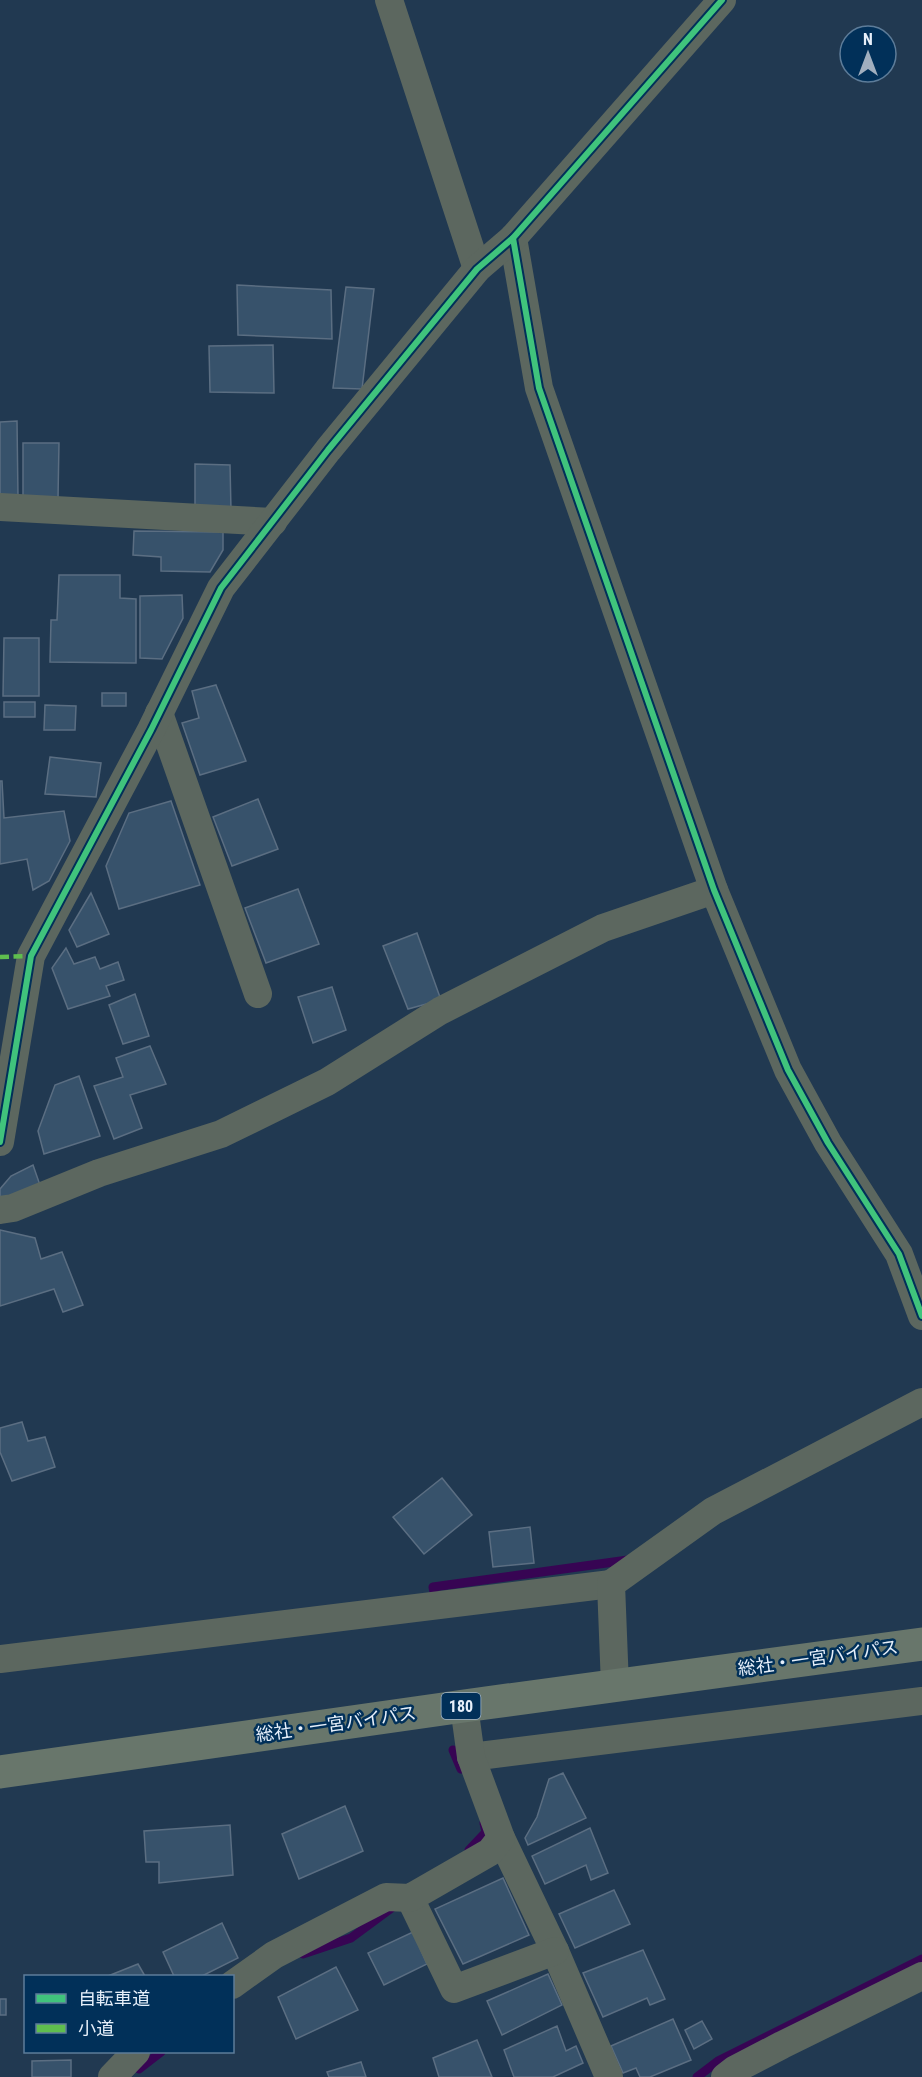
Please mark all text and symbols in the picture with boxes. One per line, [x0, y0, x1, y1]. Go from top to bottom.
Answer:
north arrow [838, 24, 898, 84]
text: N [863, 30, 873, 49]
street label: 総社・一宮バイパス [736, 1636, 899, 1679]
road number: 180 [442, 1693, 480, 1719]
street label: 総社・一宮バイパス [254, 1702, 417, 1745]
legend [24, 1975, 234, 2053]
text: 自転車道 [78, 1988, 150, 2009]
text: 小道 [78, 2018, 114, 2039]

